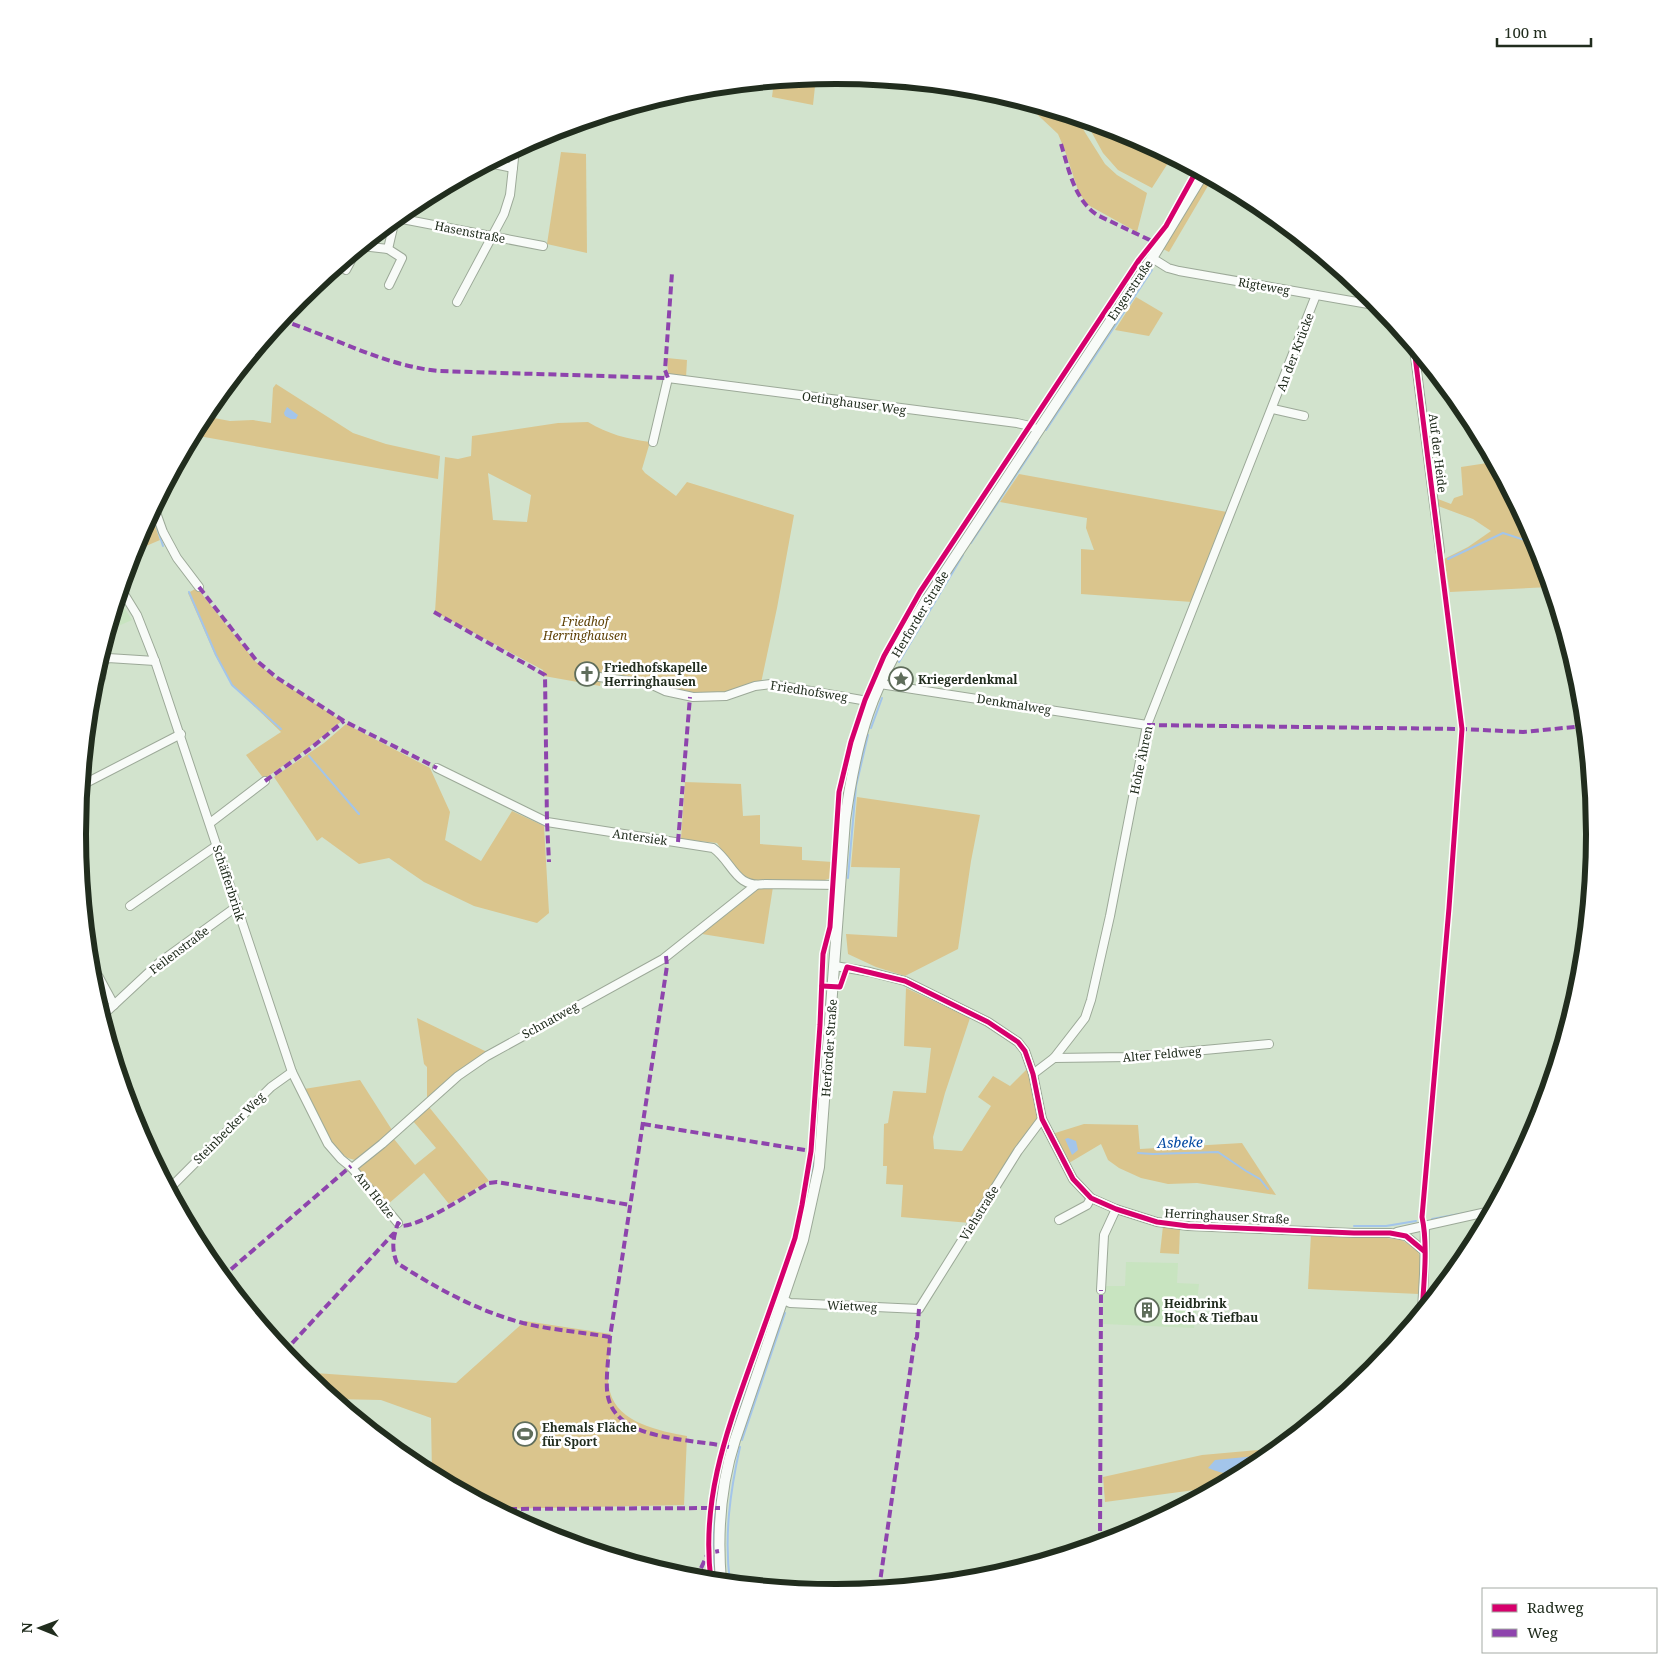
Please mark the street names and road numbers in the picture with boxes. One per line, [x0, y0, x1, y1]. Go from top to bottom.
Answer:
street label: Hasenstraße [433, 217, 507, 247]
street label: Engerstraße [1103, 256, 1157, 324]
street label: Rigteweg [1237, 273, 1292, 299]
street label: An der Krücke [1272, 310, 1318, 394]
street label: Oetinghauser Weg [801, 387, 908, 419]
street label: Auf der Heide [1425, 413, 1451, 493]
street label: Herforder Straße [887, 568, 953, 660]
street label: Friedhofsweg [769, 677, 849, 706]
street label: Denkmalweg [976, 690, 1053, 718]
street label: Hohe Ähren [1125, 724, 1157, 796]
street label: Antersiek [611, 825, 669, 849]
street label: Schäfferbrink [209, 843, 250, 924]
street label: Feilenstraße [146, 922, 212, 978]
street label: Schnatweg [519, 997, 582, 1042]
street label: Herforder Straße [817, 998, 841, 1098]
street label: Alter Feldweg [1122, 1042, 1203, 1066]
street label: Steinbecker Weg [189, 1088, 269, 1168]
street label: Am Holze [351, 1168, 399, 1222]
street label: Viehstraße [955, 1182, 1003, 1244]
street label: Herringhauser Straße [1164, 1204, 1290, 1228]
street label: Wietweg [826, 1296, 878, 1316]

